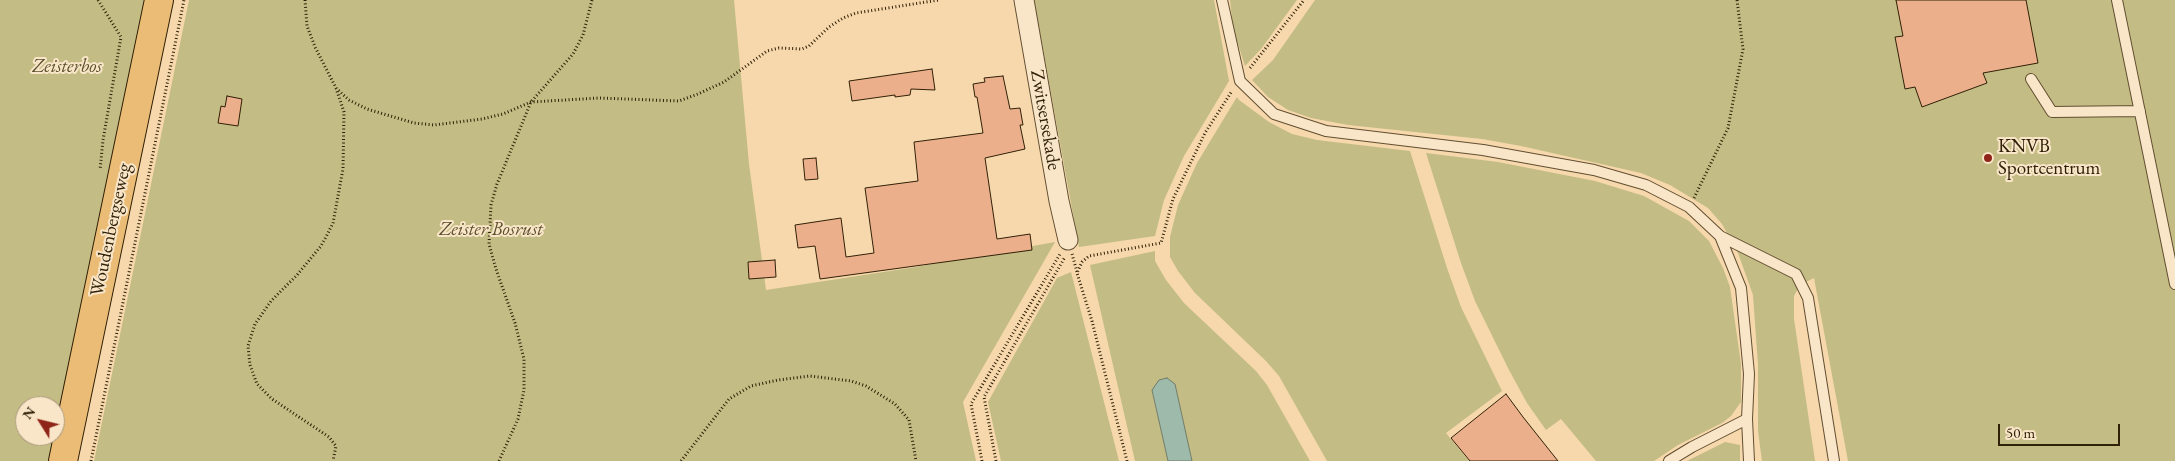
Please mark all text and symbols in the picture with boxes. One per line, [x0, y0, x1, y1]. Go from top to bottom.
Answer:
park label: Zeisterbos [32, 56, 102, 78]
street label: Zwitsersekade [1025, 68, 1065, 172]
place label: KNVB Sportcentrum [1998, 136, 2100, 180]
marker: KNVB Sportcentrum [1982, 152, 1994, 164]
street label: Woudenbergseweg [86, 161, 136, 299]
park label: Zeister Bosrust [439, 219, 543, 241]
north arrow [15, 396, 65, 446]
text: N [18, 403, 39, 423]
scale bar [2000, 414, 2122, 446]
text: 50 m [2006, 423, 2035, 442]

